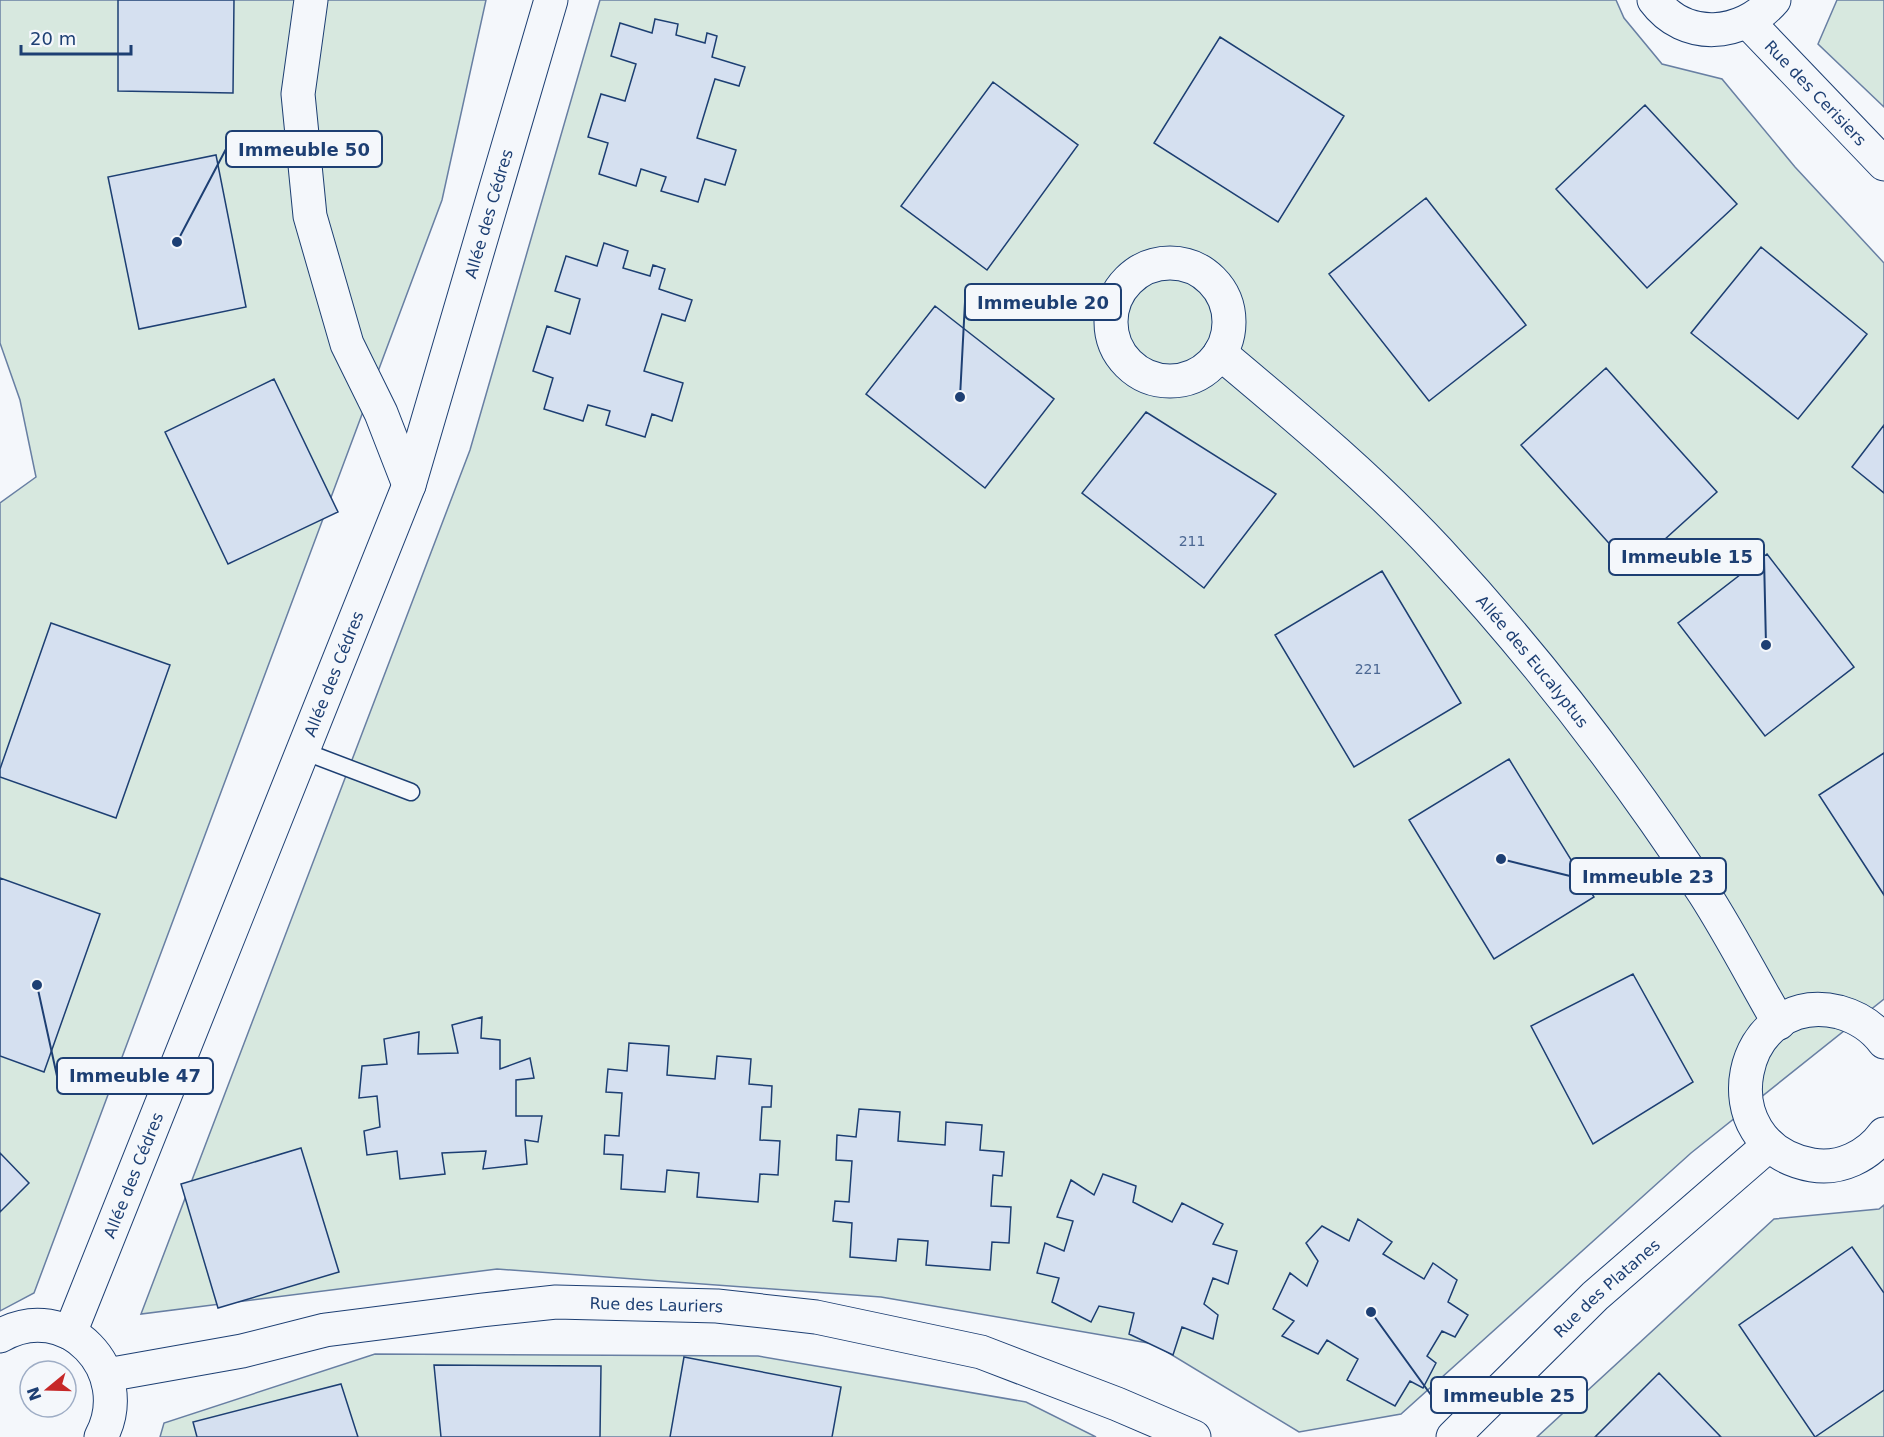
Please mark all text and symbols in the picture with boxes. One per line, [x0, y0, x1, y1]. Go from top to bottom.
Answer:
scale bar [21, 18, 130, 56]
text: 20 m [30, 28, 76, 49]
street label: Rue des Cerisiers [1761, 37, 1870, 150]
callout: Immeuble 50 [226, 131, 382, 167]
text: Immeuble 50 [238, 139, 370, 160]
street label: Allée des Cédres [461, 147, 517, 281]
callout: Immeuble 20 [965, 284, 1121, 320]
text: Immeuble 20 [977, 292, 1109, 313]
house number: 211 [1179, 533, 1205, 549]
callout: Immeuble 15 [1609, 539, 1764, 575]
text: Immeuble 15 [1621, 546, 1753, 567]
street label: Allée des Eucalyptus [1472, 591, 1592, 731]
street label: Allée des Cédres [300, 608, 368, 740]
house number: 221 [1355, 661, 1381, 677]
callout: Immeuble 23 [1570, 858, 1726, 894]
text: Immeuble 23 [1582, 866, 1714, 887]
callout: Immeuble 47 [57, 1058, 213, 1094]
text: Immeuble 47 [69, 1065, 201, 1086]
street label: Allée des Cédres [100, 1110, 167, 1241]
street label: Rue des Platanes [1550, 1235, 1664, 1342]
street label: Rue des Lauriers [590, 1294, 724, 1317]
north arrow [18, 1359, 78, 1419]
callout: Immeuble 25 [1431, 1377, 1587, 1413]
text: N [23, 1384, 45, 1403]
text: Immeuble 25 [1443, 1385, 1575, 1406]

